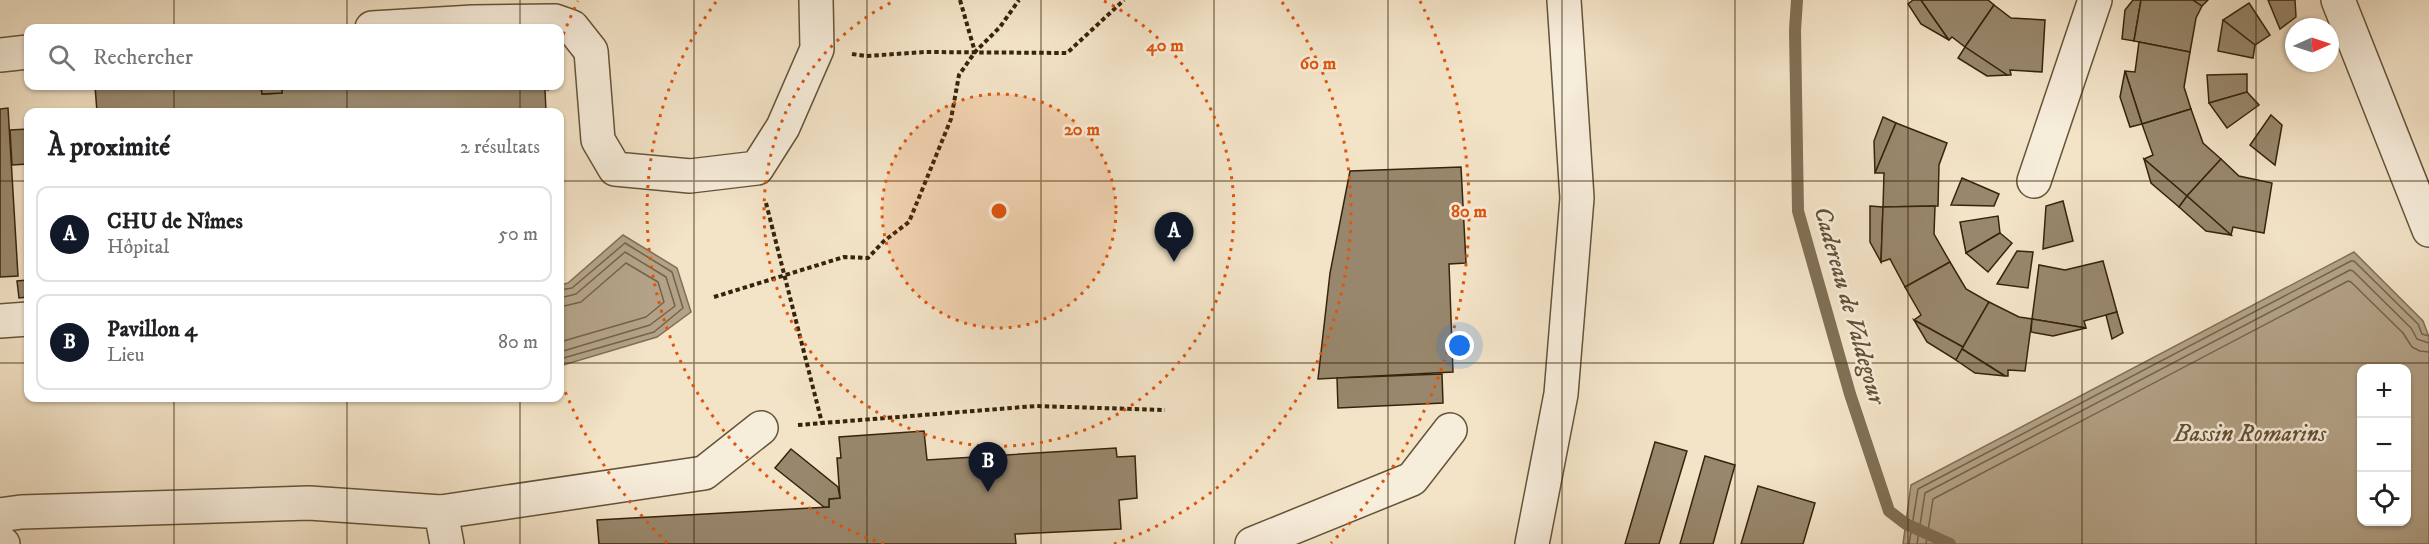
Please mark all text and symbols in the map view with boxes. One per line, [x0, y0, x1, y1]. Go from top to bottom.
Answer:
north arrow [2285, 18, 2339, 72]
search box [24, 24, 564, 90]
text: 40 m [1145, 35, 1184, 57]
icon: search [45, 41, 78, 74]
text: Rechercher [93, 44, 193, 71]
text: 60 m [1300, 53, 1337, 75]
text: 20 m [1064, 119, 1100, 141]
text: À proximité [48, 131, 170, 164]
text: 2 résultats [460, 135, 540, 160]
centre of rings [989, 201, 1009, 221]
text: 80 m [1451, 201, 1488, 223]
water label: Cadereau de Valdegour [1806, 203, 1892, 410]
text: CHU de Nîmes [107, 208, 243, 235]
pin: A [1154, 212, 1194, 262]
text: A [63, 222, 76, 247]
text: 50 m [498, 222, 538, 247]
text: Hôpital [107, 235, 169, 260]
text: Pavillon 4 [107, 316, 197, 343]
text: B [63, 330, 76, 355]
text: 80 m [498, 330, 538, 355]
your location [1445, 331, 1474, 360]
text: Lieu [107, 343, 145, 368]
map controls [2357, 364, 2411, 526]
button: + [2357, 364, 2411, 418]
button: − [2357, 418, 2411, 472]
water label: Bassin Romarins [2173, 419, 2327, 449]
pin: B [968, 442, 1008, 492]
button: locate [2357, 472, 2411, 526]

